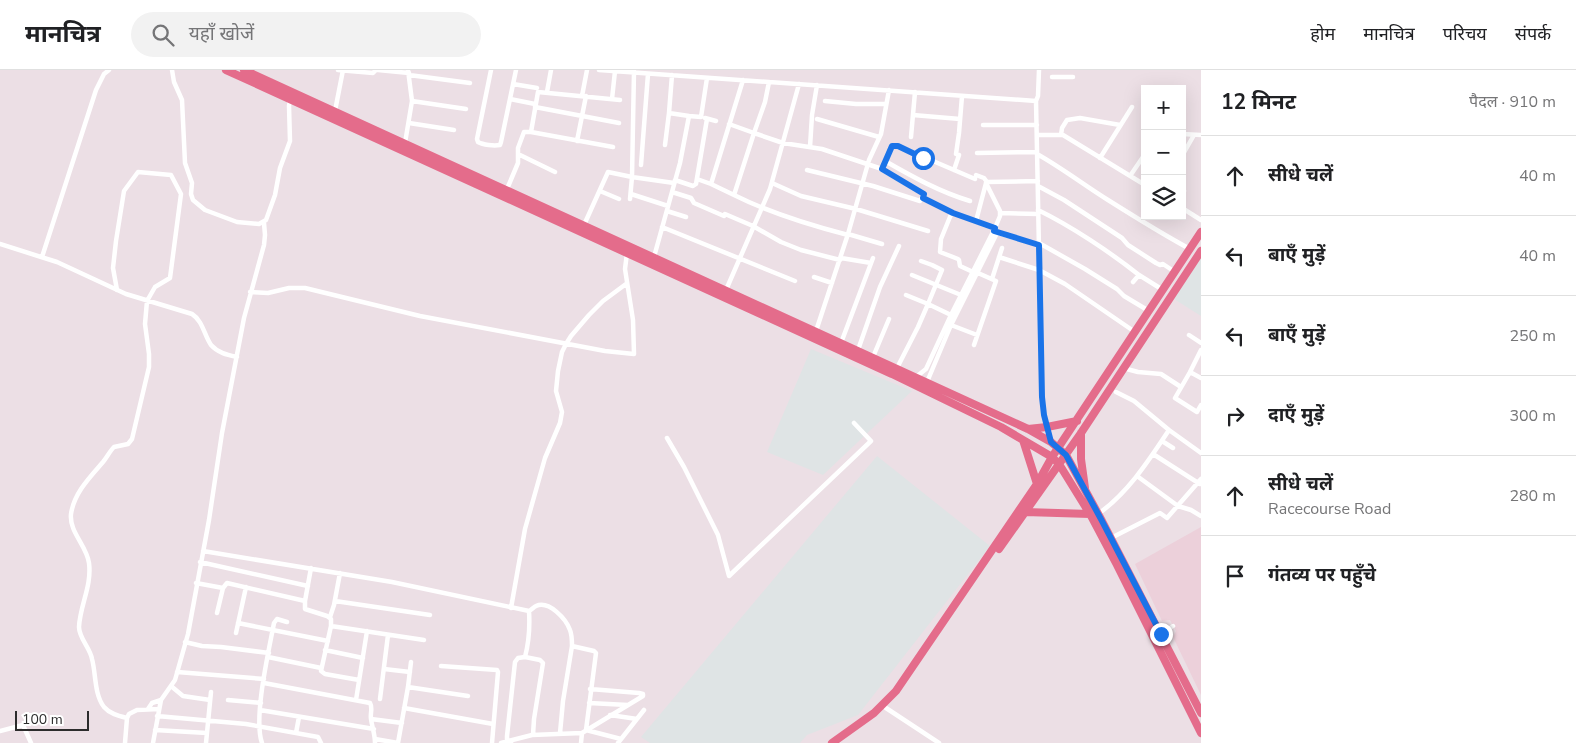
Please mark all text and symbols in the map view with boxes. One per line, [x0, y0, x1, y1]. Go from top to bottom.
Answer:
search box [131, 12, 481, 57]
text: मानचित्र [25, 18, 101, 50]
icon: search [149, 21, 177, 49]
text: यहाँ खोजें [189, 21, 254, 47]
text: होम [1310, 22, 1335, 46]
text: मानचित्र [1363, 22, 1415, 46]
text: परिचय [1443, 22, 1487, 46]
text: संपर्क [1515, 22, 1551, 46]
map controls [1141, 85, 1186, 220]
button: + [1141, 85, 1186, 130]
text: 12 मिनट [1221, 88, 1296, 116]
text: पैदल · 910 m [1469, 91, 1556, 113]
button: − [1141, 130, 1186, 175]
route start [912, 147, 935, 170]
icon: ahead [1221, 162, 1249, 190]
text: सीधे चलें [1268, 162, 1333, 188]
text: 40 m [1519, 165, 1556, 187]
button: layers [1141, 175, 1186, 220]
icon: left [1221, 242, 1249, 270]
text: बाएँ मुड़ें [1268, 242, 1325, 268]
text: 40 m [1519, 245, 1556, 267]
icon: left [1221, 322, 1249, 350]
text: बाएँ मुड़ें [1268, 322, 1325, 348]
text: 250 m [1509, 325, 1556, 347]
icon: right [1221, 402, 1249, 430]
text: दाएँ मुड़ें [1268, 402, 1324, 428]
text: 300 m [1509, 405, 1556, 427]
text: सीधे चलें [1268, 471, 1333, 497]
icon: ahead [1221, 482, 1249, 510]
text: 280 m [1509, 485, 1556, 507]
text: Racecourse Road [1268, 498, 1391, 520]
icon: arrive [1221, 562, 1249, 590]
text: गंतव्य पर पहुँचे [1268, 562, 1376, 588]
route end [1150, 623, 1173, 646]
scale bar [15, 708, 89, 731]
text: 100 m [22, 710, 63, 729]

